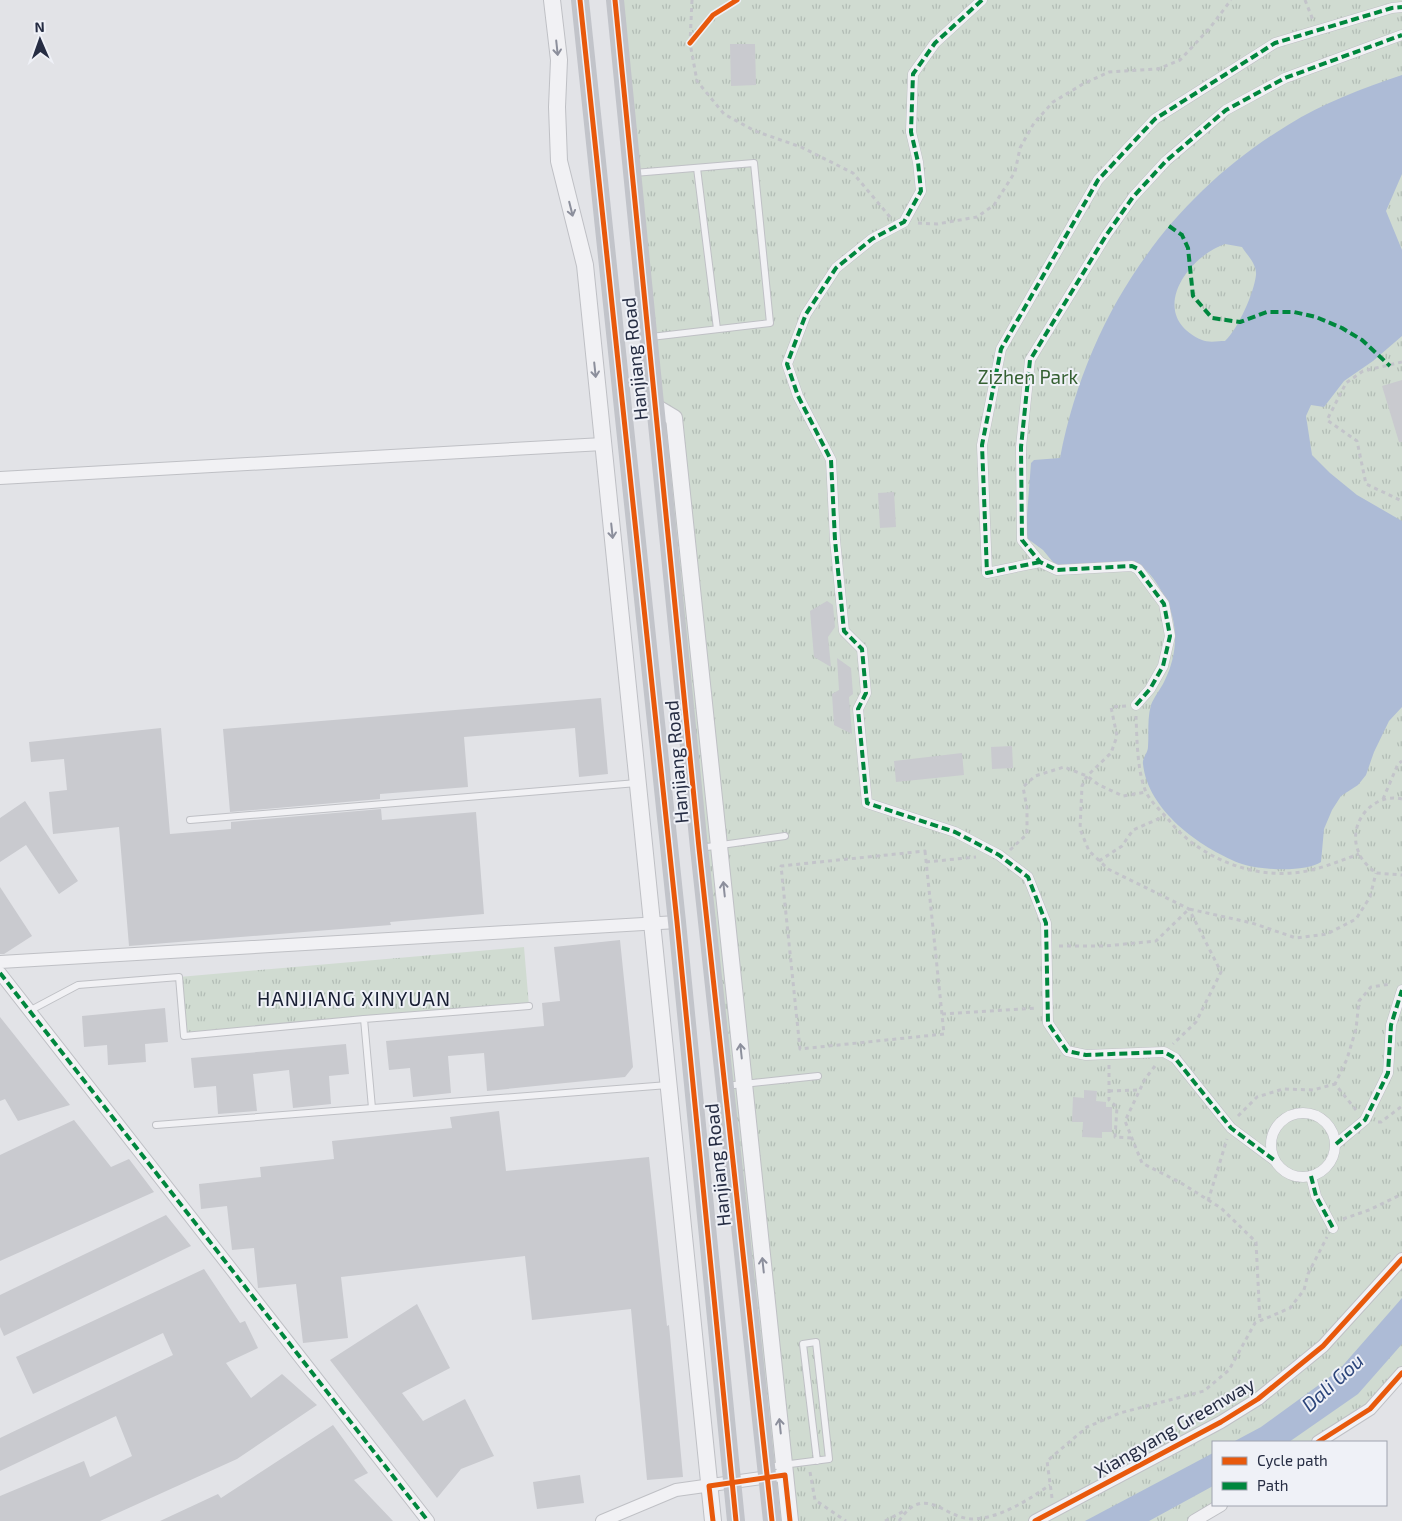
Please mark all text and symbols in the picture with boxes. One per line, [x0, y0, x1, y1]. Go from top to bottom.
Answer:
north arrow [15, 15, 65, 65]
text: N [34, 18, 45, 35]
one-way arrow [552, 40, 562, 56]
one-way arrow [567, 201, 576, 217]
street label: Hanjiang Road [616, 296, 652, 422]
one-way arrow [590, 362, 600, 378]
park label: Zizhen Park [978, 365, 1079, 388]
one-way arrow [607, 523, 617, 539]
street label: Hanjiang Road [659, 699, 693, 825]
one-way arrow [719, 881, 729, 897]
district label: HANJIANG XINYUAN [257, 986, 451, 1010]
one-way arrow [736, 1043, 746, 1059]
street label: Hanjiang Road [699, 1102, 735, 1228]
one-way arrow [758, 1257, 768, 1273]
water label: Dali Gou [1296, 1348, 1368, 1416]
street label: Xiangyang Greenway [1090, 1372, 1258, 1482]
one-way arrow [775, 1418, 785, 1434]
legend [1212, 1441, 1387, 1506]
text: Cycle path [1257, 1451, 1328, 1469]
text: Path [1257, 1476, 1288, 1494]

